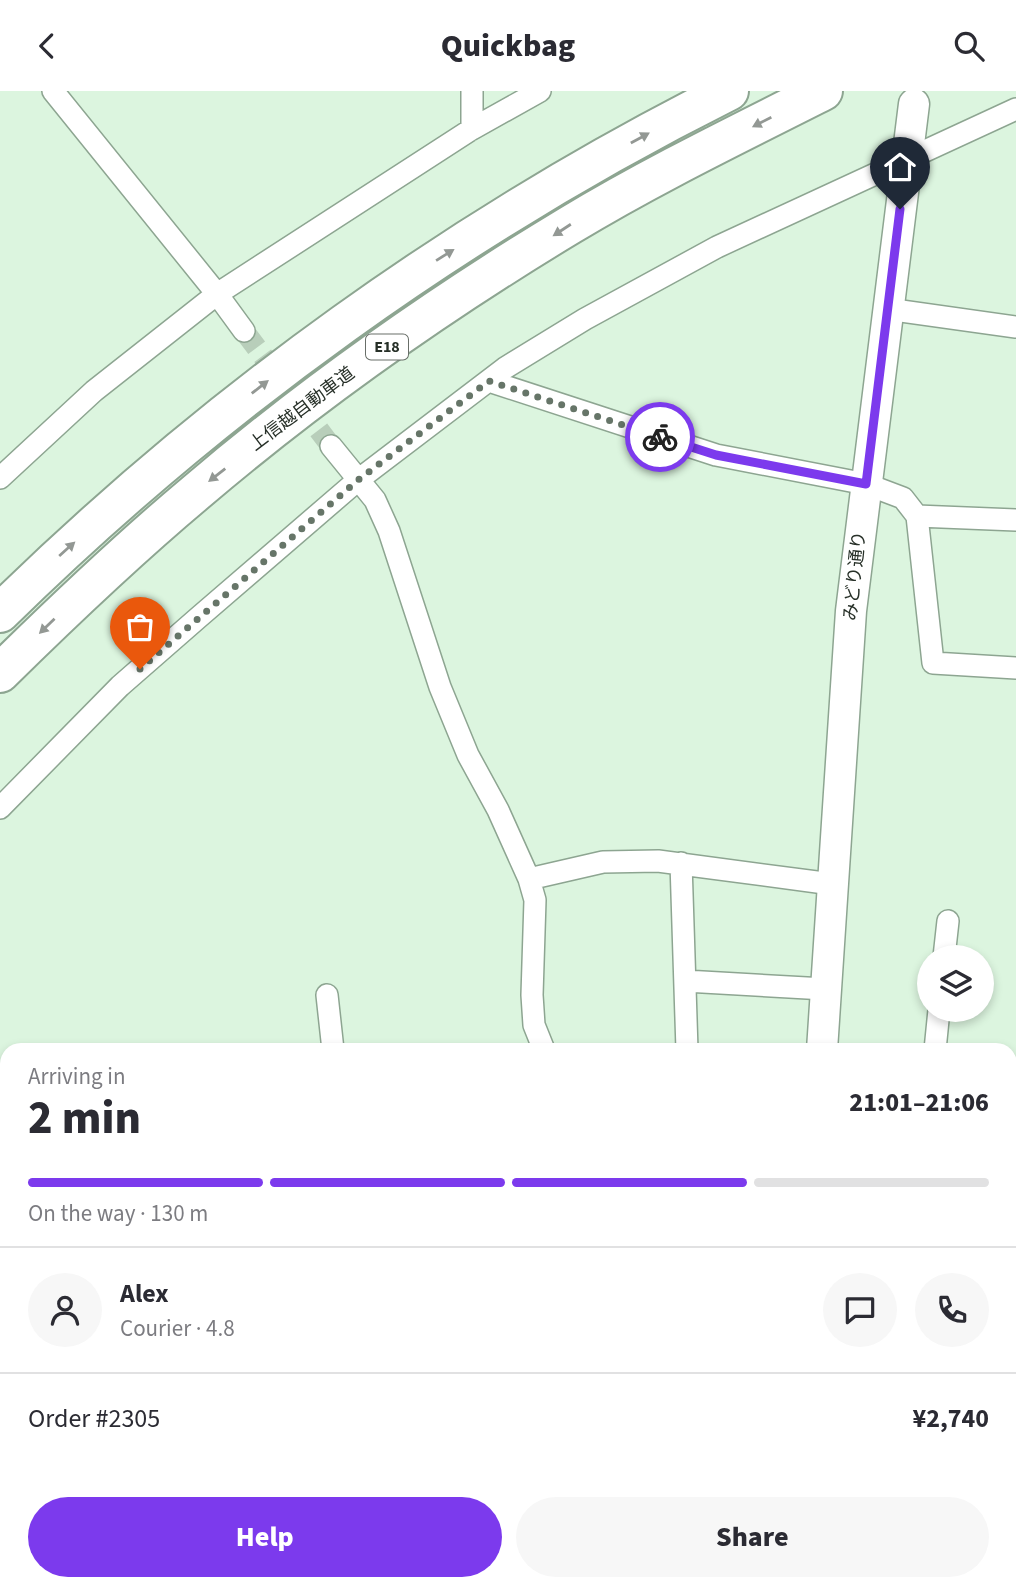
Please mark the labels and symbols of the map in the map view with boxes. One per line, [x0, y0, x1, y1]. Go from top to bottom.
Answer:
one-way arrow [752, 116, 772, 127]
one-way arrow [630, 132, 650, 144]
pin [870, 137, 930, 209]
one-way arrow [552, 223, 572, 236]
one-way arrow [436, 249, 455, 262]
road number: E18 [366, 335, 408, 359]
street label: 上信越自動車道 [244, 361, 360, 457]
one-way arrow [251, 380, 269, 394]
courier [625, 402, 695, 472]
one-way arrow [209, 467, 226, 482]
street label: みどり通り [838, 530, 872, 622]
one-way arrow [58, 541, 76, 557]
pin [110, 597, 170, 669]
one-way arrow [39, 618, 56, 635]

